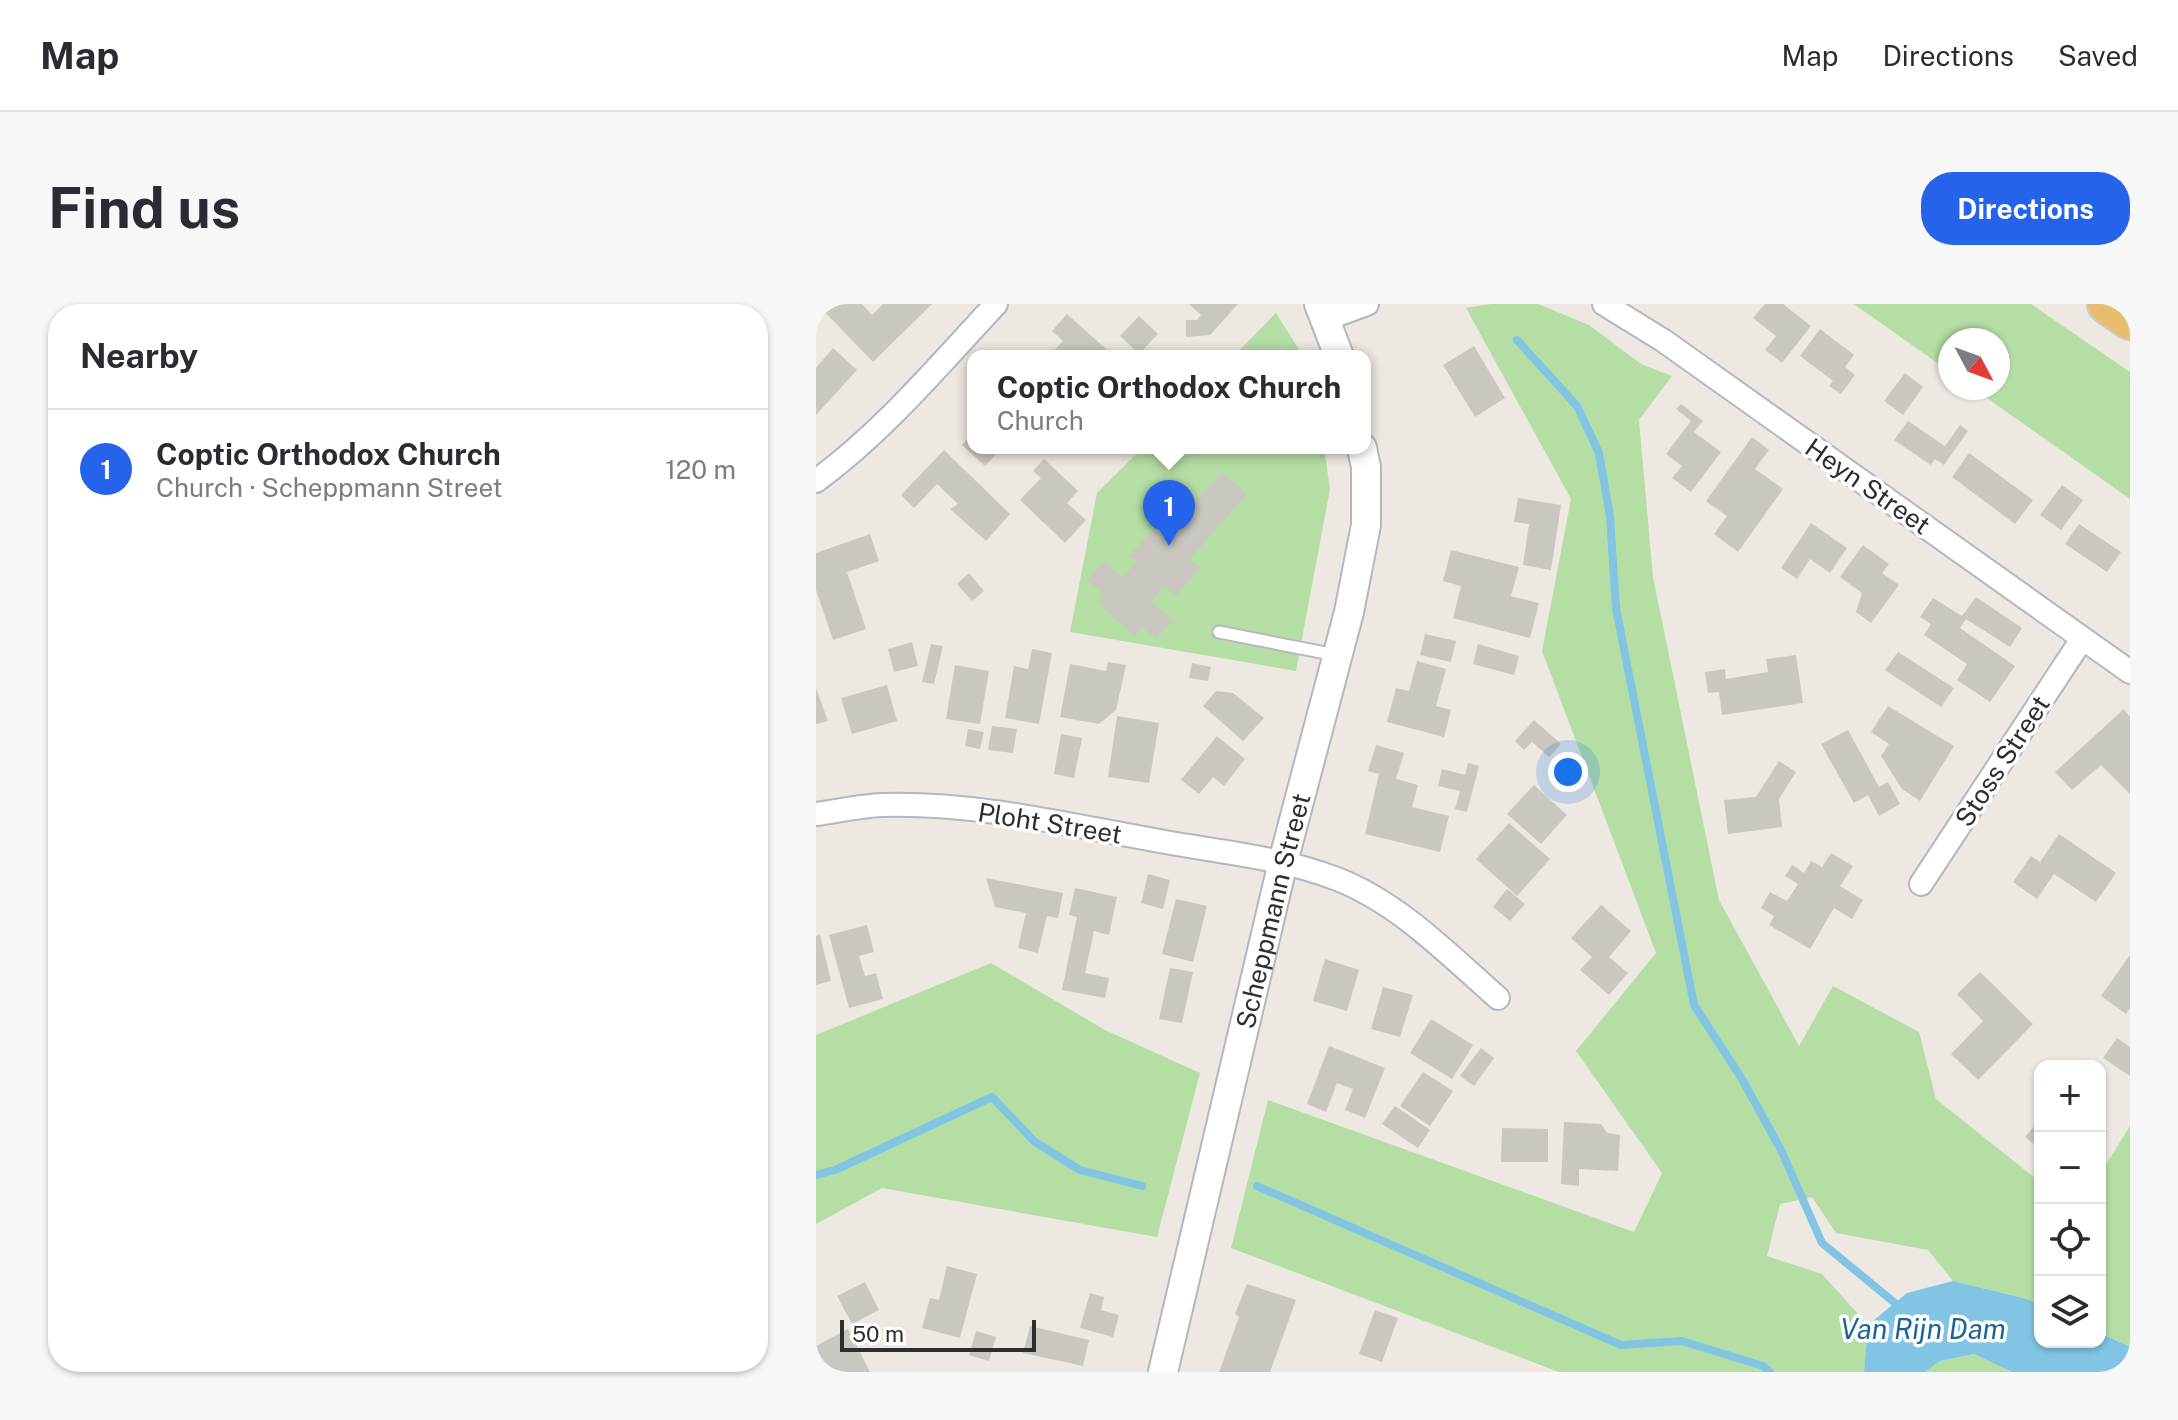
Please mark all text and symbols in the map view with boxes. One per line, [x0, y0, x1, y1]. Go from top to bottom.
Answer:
text: Map [40, 33, 119, 78]
text: Map [1782, 39, 1838, 72]
text: Directions [1882, 39, 2014, 72]
text: Saved [2058, 39, 2138, 72]
button: Directions [1921, 172, 2130, 245]
text: Find us [48, 175, 240, 241]
north arrow [1938, 328, 2010, 400]
text: Nearby [80, 336, 198, 376]
popup [967, 350, 1371, 454]
text: Coptic Orthodox Church [997, 369, 1341, 405]
text: Church [997, 405, 1084, 436]
street label: Heyn Street [1800, 432, 1936, 540]
text: Coptic Orthodox Church [156, 436, 501, 472]
text: 1 [100, 454, 112, 485]
text: 120 m [665, 454, 736, 485]
text: Church · Scheppmann Street [156, 472, 503, 503]
pin: 1 [1143, 480, 1195, 546]
street label: Stoss Street [1948, 690, 2056, 832]
your location [1548, 752, 1588, 792]
street label: Scheppmann Street [1229, 790, 1316, 1032]
street label: Ploht Street [976, 796, 1124, 850]
map controls [2034, 1060, 2106, 1348]
button: + [2034, 1060, 2106, 1132]
button: − [2034, 1132, 2106, 1204]
button: locate [2034, 1204, 2106, 1276]
button: layers [2034, 1276, 2106, 1348]
water label: Van Rijn Dam [1840, 1312, 2006, 1345]
scale bar [840, 1316, 1036, 1352]
text: 50 m [852, 1321, 904, 1347]

